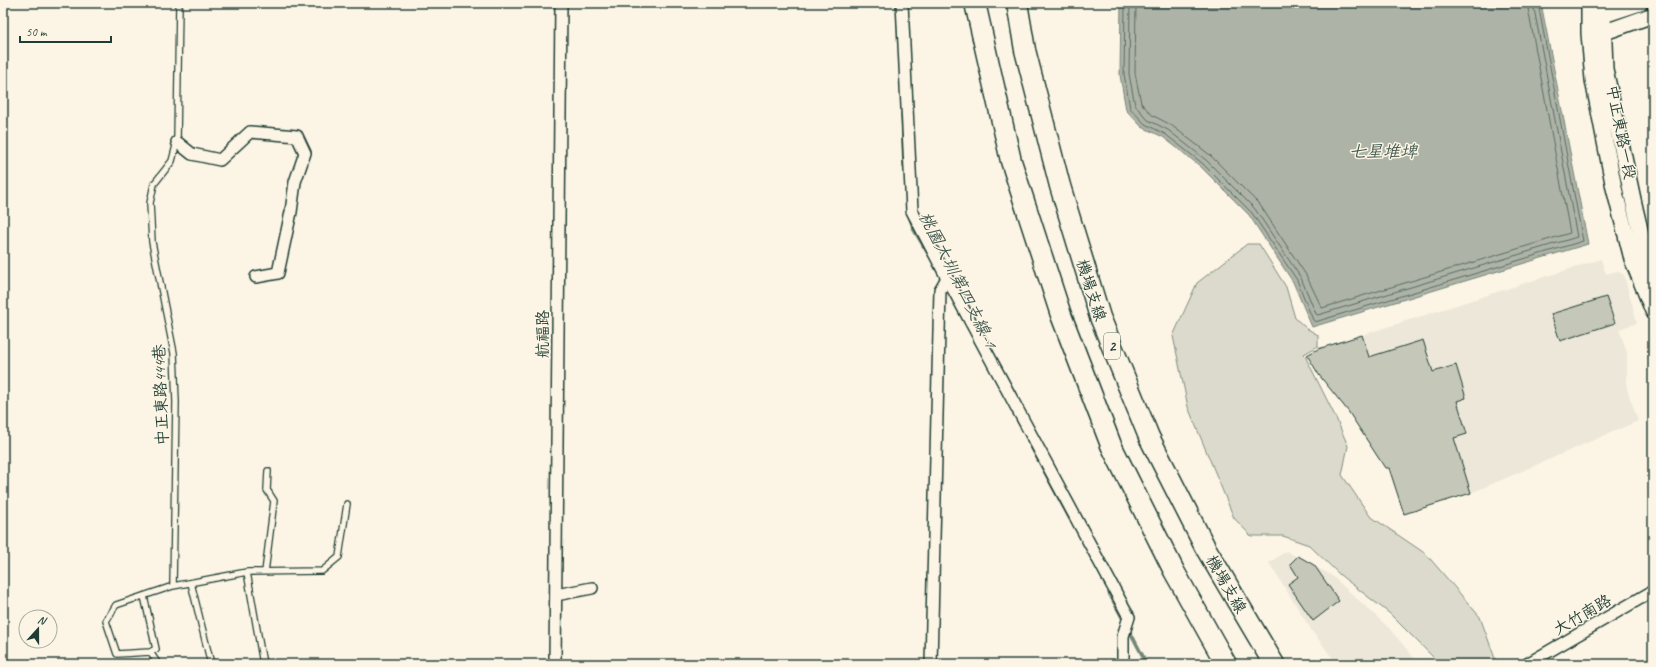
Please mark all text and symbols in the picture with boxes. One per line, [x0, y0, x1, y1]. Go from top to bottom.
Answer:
scale bar [20, 18, 111, 44]
text: 50 m [26, 24, 48, 40]
street label: 中正東路一段 [1602, 83, 1640, 181]
water label: 七星堆埤 [1349, 141, 1419, 162]
water label: 桃園大圳第四支線-1 [914, 208, 1002, 353]
street label: 機場支線 [1072, 257, 1110, 324]
street label: 航福路 [533, 310, 553, 358]
road number: 2 [1104, 333, 1120, 359]
street label: 中正東路444巷 [149, 344, 173, 446]
street label: 機場支線 [1201, 552, 1251, 617]
street label: 大竹南路 [1550, 590, 1615, 640]
north arrow [18, 609, 58, 649]
text: N [36, 612, 49, 628]

